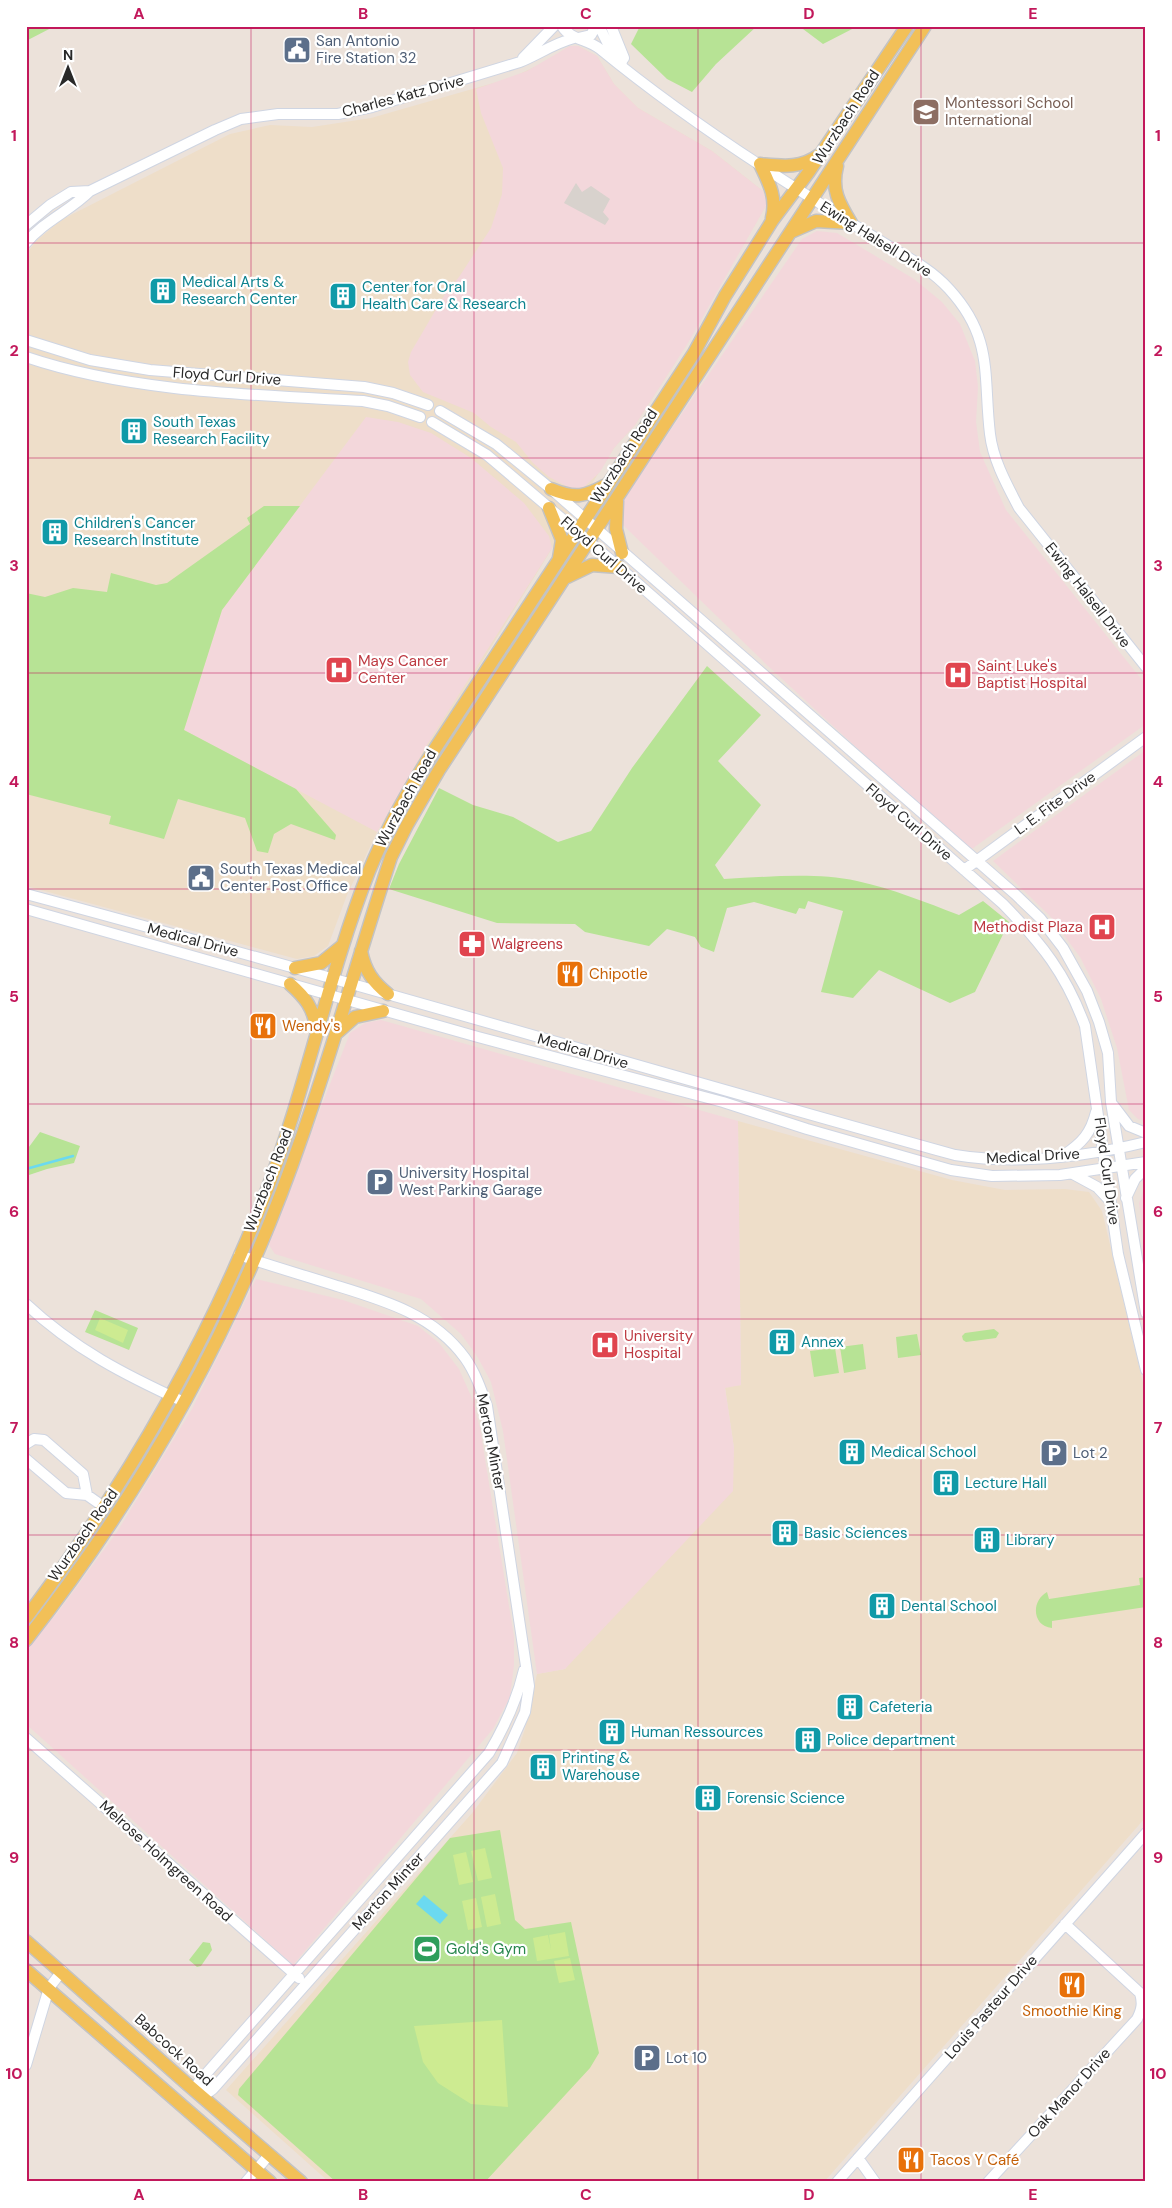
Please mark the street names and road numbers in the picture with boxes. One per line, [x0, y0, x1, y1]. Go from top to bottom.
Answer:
street label: Wurzbach Road [808, 66, 884, 168]
street label: Charles Katz Drive [340, 70, 466, 122]
street label: Ewing Halsell Drive [816, 196, 936, 282]
street label: Floyd Curl Drive [172, 362, 282, 390]
street label: Wurzbach Road [586, 405, 662, 507]
street label: Floyd Curl Drive [557, 512, 651, 598]
street label: Ewing Halsell Drive [1041, 538, 1135, 652]
street label: Wurzbach Road [371, 745, 441, 851]
street label: L. E. Fite Drive [1010, 767, 1100, 839]
street label: Floyd Curl Drive [862, 779, 956, 865]
street label: Medical Drive [145, 918, 241, 962]
street label: Medical Drive [535, 1028, 631, 1074]
street label: Floyd Curl Drive [1090, 1116, 1124, 1226]
street label: Wurzbach Road [239, 1126, 297, 1234]
street label: Medical Drive [986, 1144, 1080, 1168]
street label: Merton Minter [472, 1392, 510, 1493]
street label: Wurzbach Road [44, 1485, 122, 1585]
street label: Melrose Holmgreen Road [95, 1796, 237, 1926]
street label: Merton Minter [348, 1847, 429, 1934]
street label: Louis Pasteur Drive [940, 1951, 1042, 2063]
street label: Babcock Road [130, 2009, 218, 2091]
street label: Oak Manor Drive [1023, 2044, 1115, 2142]

